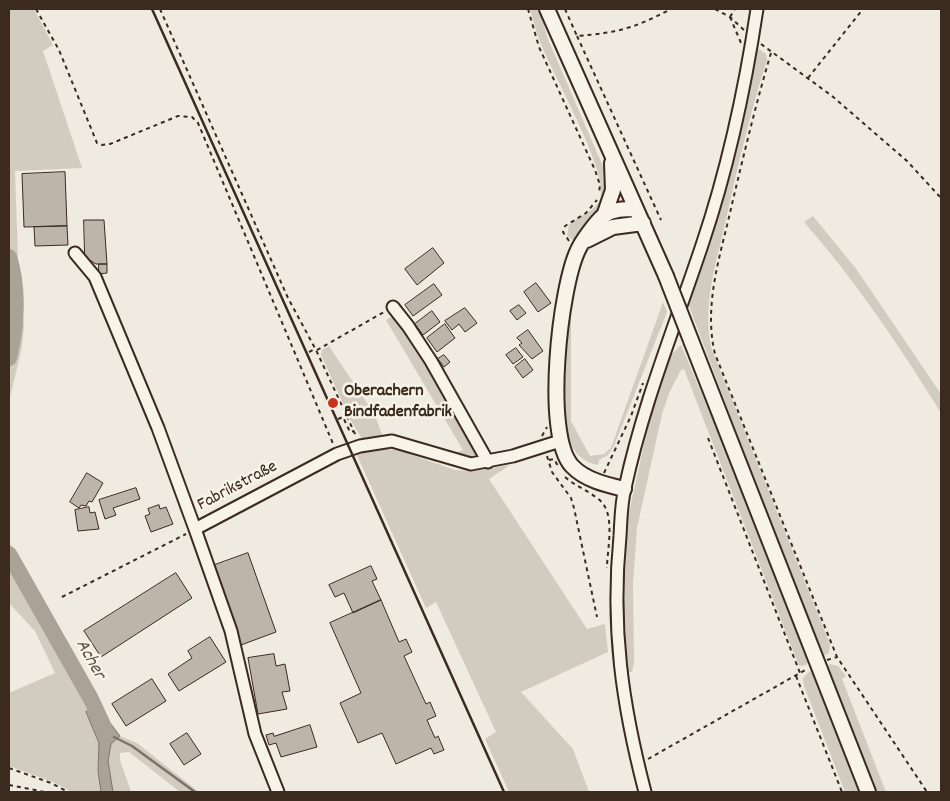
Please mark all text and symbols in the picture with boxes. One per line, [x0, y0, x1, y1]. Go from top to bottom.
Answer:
place label: Oberachern Bindfadenfabrik [344, 382, 452, 424]
marker: Oberachern Bindfadenfabrik [326, 396, 340, 410]
street label: Fabrikstraße [194, 457, 282, 517]
water label: Acher [69, 636, 109, 684]

